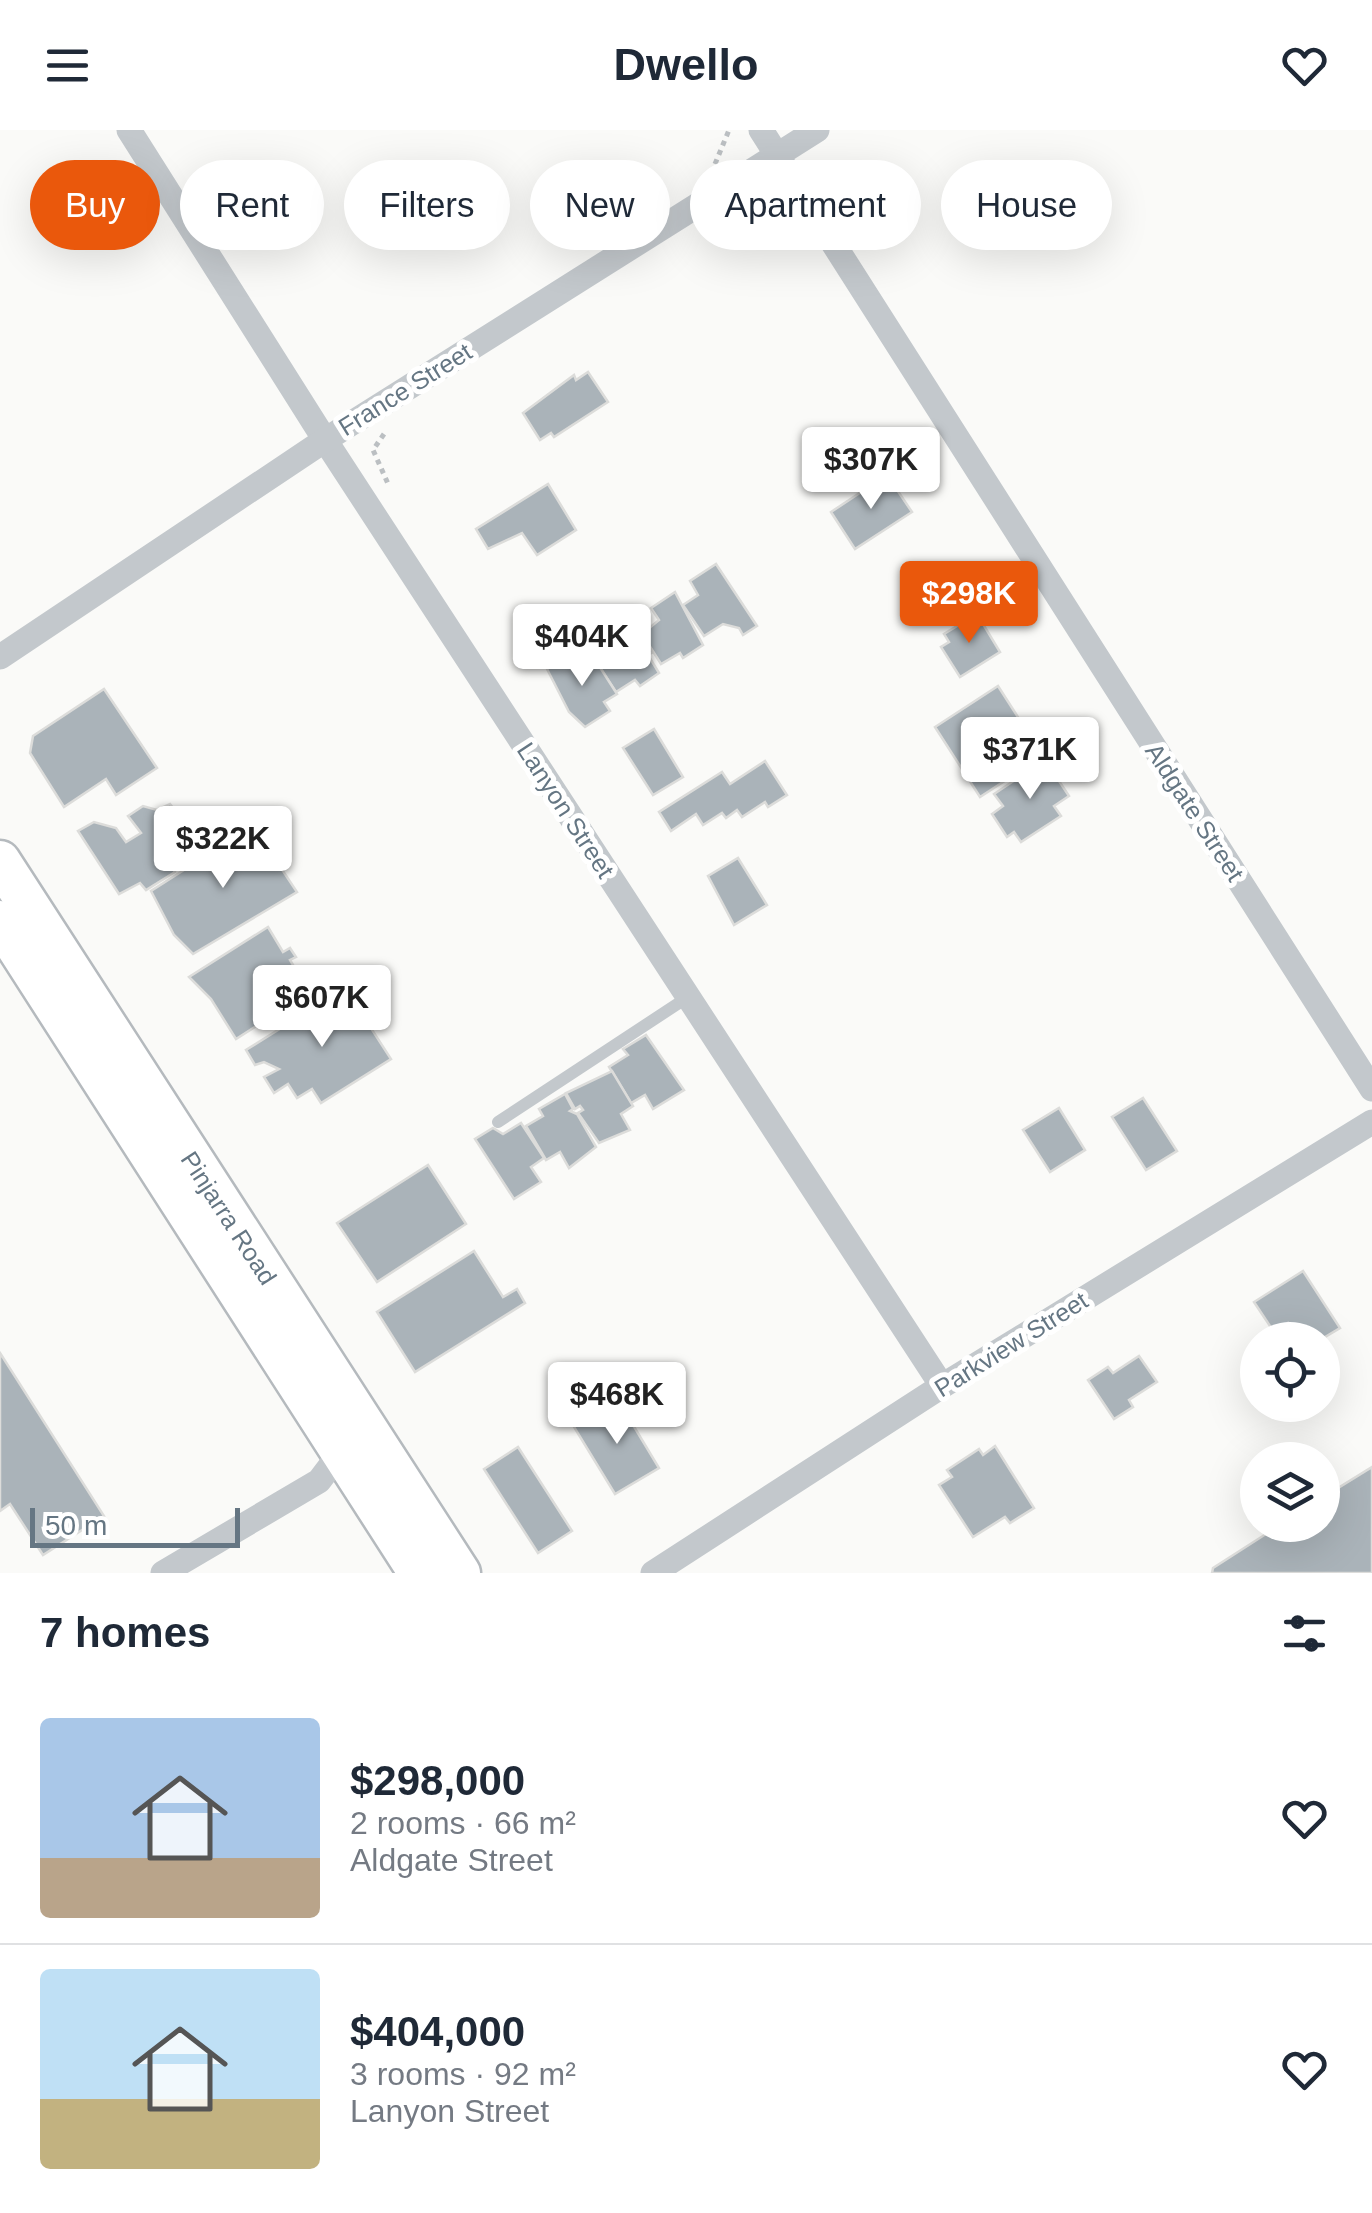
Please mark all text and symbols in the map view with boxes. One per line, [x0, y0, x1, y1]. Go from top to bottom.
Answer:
icon: menu [40, 38, 95, 93]
icon: heart [1277, 38, 1332, 93]
text: Dwello [613, 39, 759, 90]
chip: Buy [30, 160, 160, 250]
chip: Rent [180, 160, 324, 250]
chip: Filters [344, 160, 510, 250]
chip: New [530, 160, 670, 250]
chip: Apartment [690, 160, 921, 250]
chip: House [941, 160, 1112, 250]
street label: France Street [333, 337, 477, 441]
pin: $307K [801, 427, 941, 512]
text: $307K [824, 441, 918, 477]
pin: $298K [899, 561, 1039, 646]
text: $298K [922, 575, 1016, 611]
pin: $404K [512, 604, 652, 689]
text: $404K [535, 618, 629, 654]
pin: $371K [960, 717, 1100, 802]
text: $371K [983, 731, 1077, 767]
street label: Lanyon Street [512, 737, 620, 883]
street label: Aldgate Street [1140, 738, 1250, 886]
pin: $322K [153, 806, 293, 891]
text: $322K [176, 820, 270, 856]
pin: $607K [252, 965, 392, 1050]
text: $607K [275, 979, 369, 1015]
street label: Pinjarra Road [176, 1146, 282, 1290]
street label: Parkview Street [929, 1286, 1093, 1402]
map controls [1240, 1322, 1340, 1542]
button: locate [1240, 1322, 1340, 1422]
pin: $468K [547, 1362, 687, 1447]
text: $468K [570, 1376, 664, 1412]
button: layers [1240, 1442, 1340, 1542]
scale bar [30, 1503, 240, 1548]
text: 50 m [45, 1510, 107, 1541]
icon: filters [1277, 1606, 1332, 1661]
text: 7 homes [40, 1609, 210, 1656]
text: $298,000 [350, 1757, 525, 1804]
icon: home [120, 1758, 240, 1878]
icon: heart [1277, 1791, 1332, 1846]
text: 2 rooms · 66 m² [350, 1805, 576, 1841]
text: Aldgate Street [350, 1842, 553, 1878]
text: $404,000 [350, 2008, 525, 2055]
icon: home [120, 2009, 240, 2129]
icon: heart [1277, 2042, 1332, 2097]
text: 3 rooms · 92 m² [350, 2056, 576, 2092]
text: Lanyon Street [350, 2093, 549, 2129]

